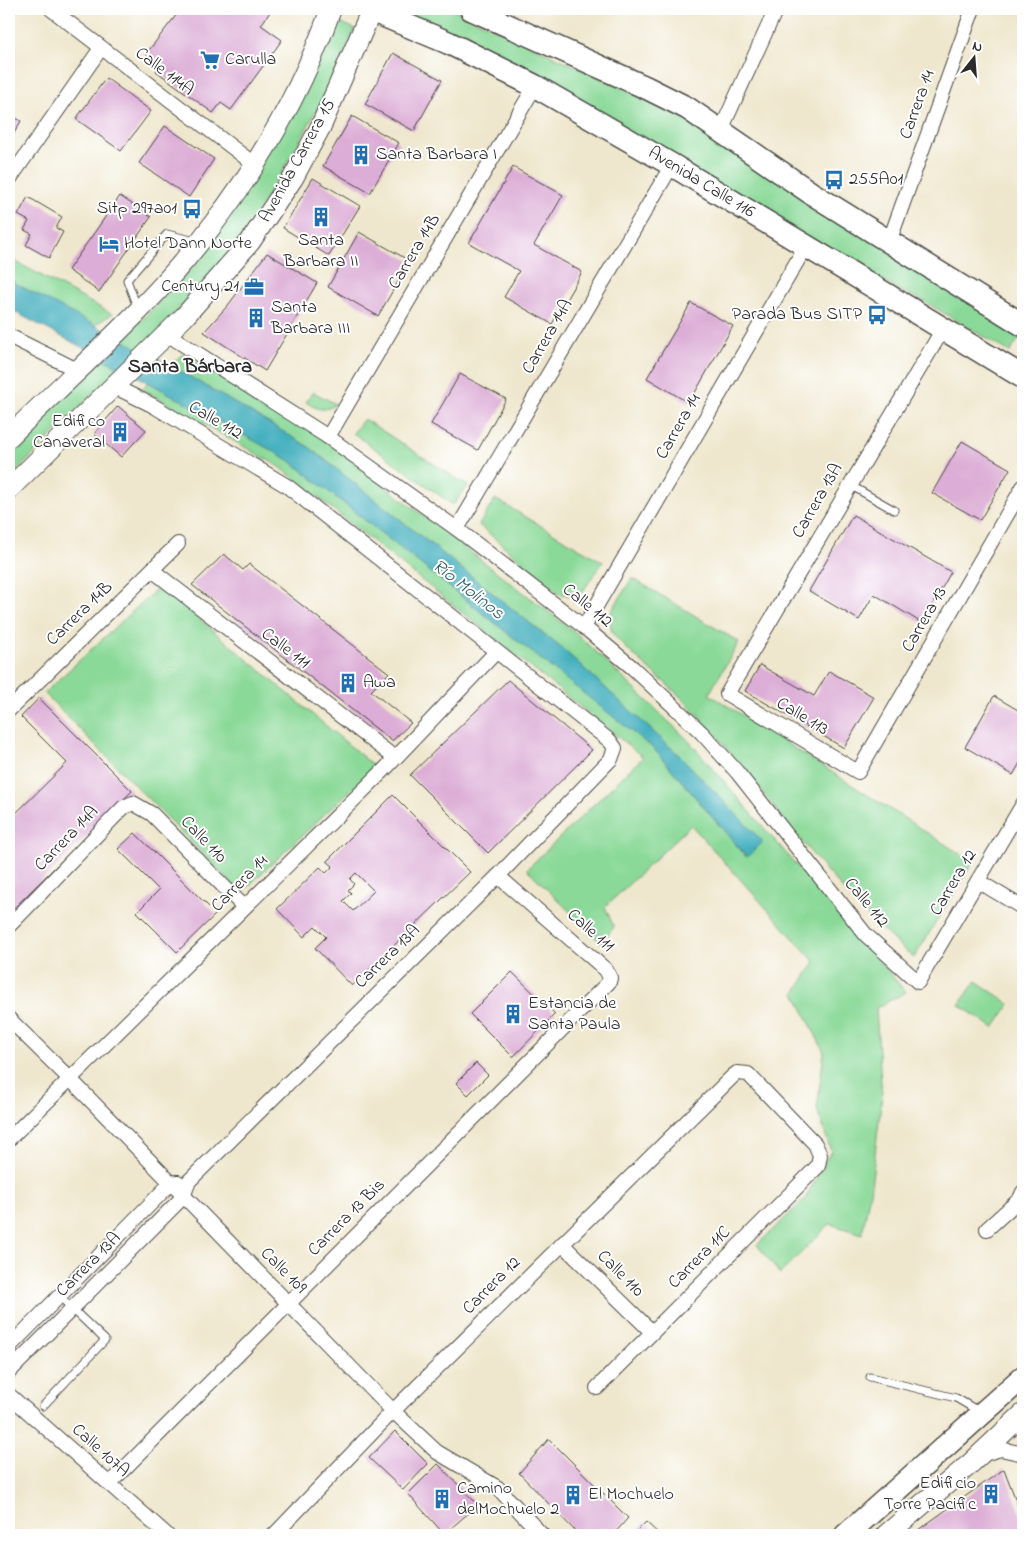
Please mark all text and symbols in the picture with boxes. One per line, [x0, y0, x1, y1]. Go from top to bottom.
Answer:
north arrow [950, 32, 1000, 82]
text: N [970, 36, 985, 58]
street label: Calle 114A [129, 41, 199, 103]
place label: Carulla [225, 47, 276, 73]
supermarket icon: Carulla [199, 49, 221, 71]
street label: Carrera 14 [894, 66, 943, 143]
street label: Avenida Carrera 15 [253, 94, 343, 228]
street label: Avenida Calle 116 [643, 141, 759, 225]
place label: Santa Barbara I [376, 142, 497, 168]
building icon: Santa Barbara I [350, 144, 372, 166]
place label: 255A01 [849, 167, 903, 193]
bus stop icon: 255A01 [823, 169, 845, 191]
place label: Sitp 297a01 [97, 196, 177, 222]
bus stop icon: Sitp 297a01 [181, 198, 203, 220]
building icon: Santa Barbara II [310, 206, 332, 228]
street label: Carrera 14B [382, 209, 448, 295]
place label: Santa Barbara II [283, 228, 358, 275]
place label: Hotel Dann Norte [124, 231, 253, 257]
hotel icon: Hotel Dann Norte [98, 233, 120, 255]
place label: Century 21 [161, 274, 239, 300]
office icon: Century 21 [243, 276, 265, 298]
place label: Santa Barbara III [270, 295, 350, 342]
street label: Carrera 14A [516, 295, 580, 379]
place label: Parada Bus SITP [732, 302, 863, 328]
bus stop icon: Parada Bus SITP [866, 304, 888, 326]
building icon: Santa Barbara III [245, 307, 267, 329]
district label: Santa Bárbara [128, 353, 252, 382]
street label: Carrera 14 [650, 389, 708, 465]
street label: Calle 112 [183, 395, 247, 447]
place label: Edifico Canaveral [33, 409, 105, 456]
building icon: Edifico Canaveral [109, 421, 131, 443]
street label: Carrera 13A [786, 459, 850, 543]
water label: Río Molinos [426, 553, 510, 627]
street label: Carrera 14B [41, 576, 119, 652]
street label: Calle 112 [556, 577, 618, 635]
street label: Carrera 13 [896, 582, 954, 658]
street label: Calle 111 [255, 622, 315, 676]
place label: Awa [363, 670, 396, 696]
building icon: Awa [337, 672, 359, 694]
street label: Calle 113 [771, 691, 833, 743]
street label: Carrera 14A [29, 800, 105, 878]
street label: Calle 110 [174, 810, 232, 870]
street label: Carrera 12 [924, 845, 984, 921]
street label: Carrera 14 [205, 849, 275, 919]
street label: Calle 112 [837, 872, 895, 934]
street label: Calle 111 [561, 903, 620, 959]
street label: Carrera 13A [349, 919, 427, 995]
place label: Estancia de Santa Paula [528, 991, 620, 1038]
building icon: Estancia de Santa Paula [502, 1003, 524, 1025]
street label: Carrera 13 Bis [302, 1173, 392, 1263]
street label: Carrera 11C [663, 1220, 738, 1295]
street label: Carrera 13A [51, 1227, 127, 1303]
street label: Calle 109 [254, 1242, 313, 1301]
street label: Calle 110 [590, 1244, 650, 1304]
street label: Carrera 12 [457, 1251, 527, 1321]
street label: Calle 107A [65, 1418, 135, 1484]
place label: Edificio Torre Pacific [883, 1471, 976, 1518]
place label: Camino delMochuelo 2 [457, 1476, 559, 1523]
place label: El Mochuelo [588, 1482, 674, 1508]
building icon: Edificio Torre Pacific [980, 1483, 1002, 1505]
building icon: El Mochuelo [562, 1484, 584, 1506]
building icon: Camino delMochuelo 2 [431, 1488, 453, 1510]

